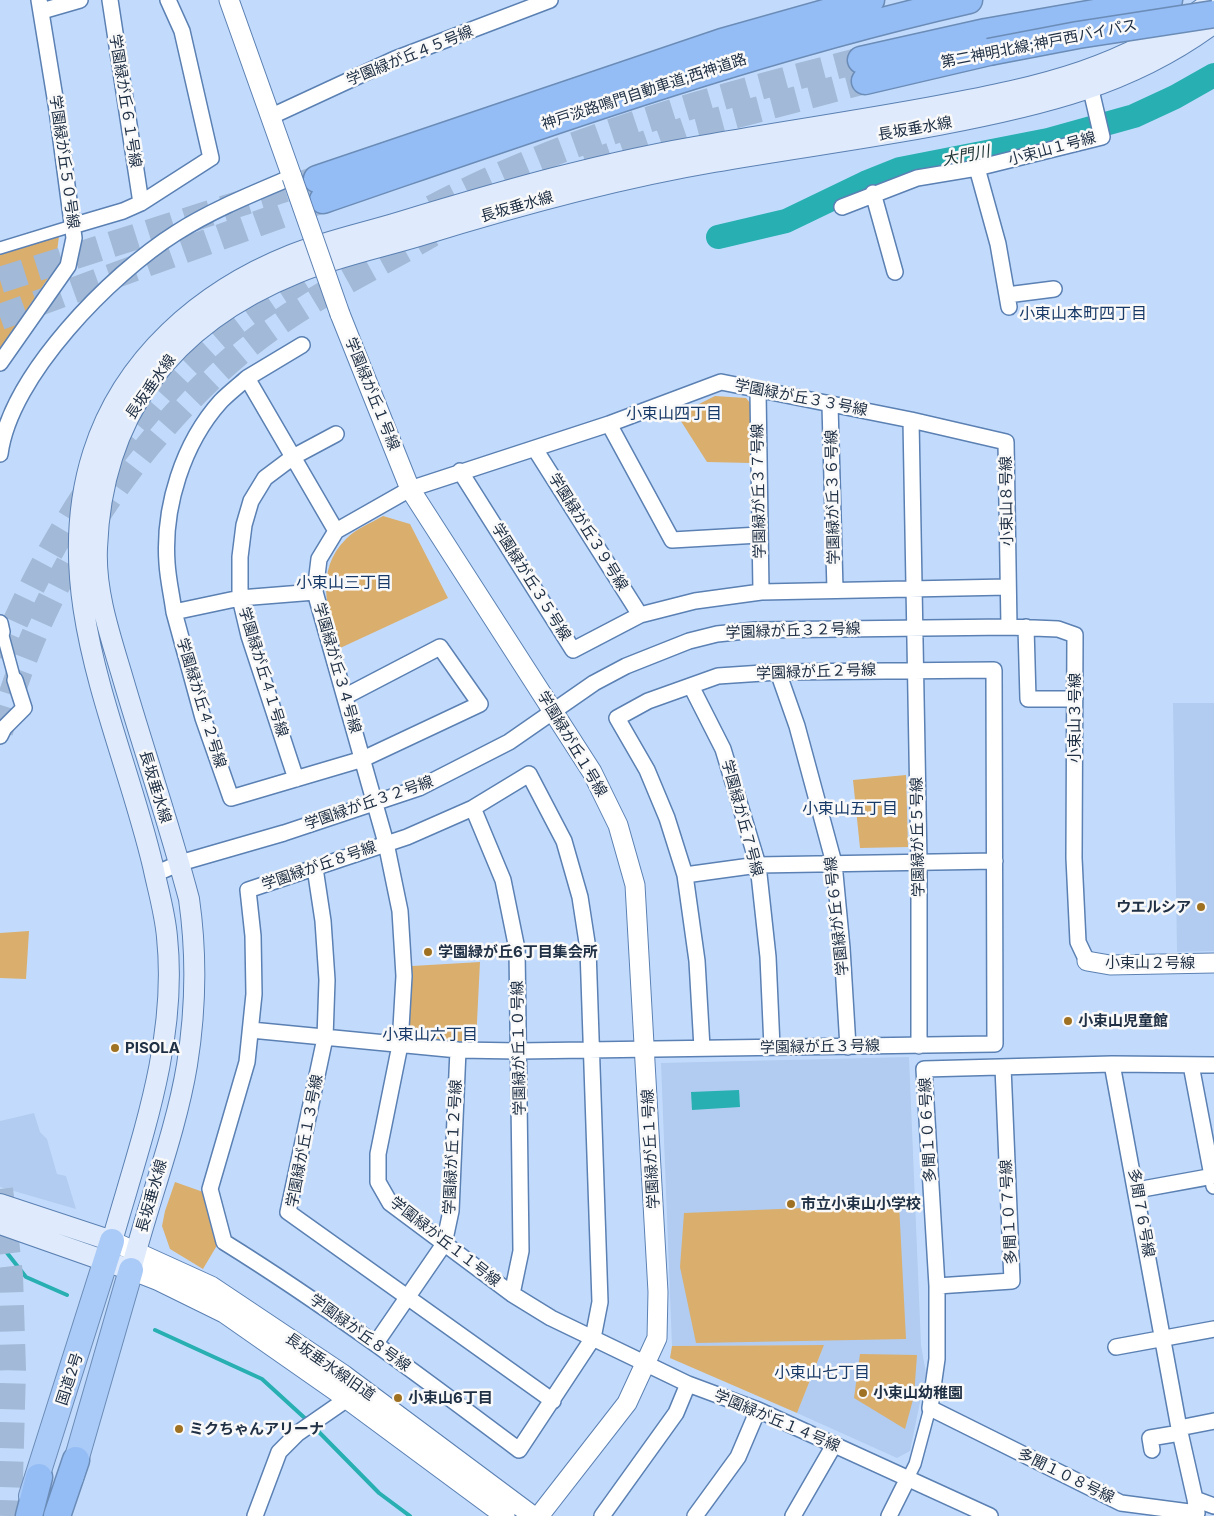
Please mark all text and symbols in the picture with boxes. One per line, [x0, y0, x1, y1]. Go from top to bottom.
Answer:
street label: 第二神明北線;神戸西バイパス [939, 16, 1139, 72]
street label: 学園緑が丘４５号線 [344, 22, 476, 90]
street label: 学園緑が丘６１号線 [106, 33, 144, 169]
street label: 神戸淡路鳴門自動車道;西神道路 [539, 50, 749, 134]
street label: 学園緑が丘５０号線 [46, 94, 82, 230]
street label: 長坂垂水線 [877, 114, 953, 144]
street label: 小束山１号線 [1006, 129, 1098, 169]
water label: 大門川 [941, 142, 991, 170]
street label: 長坂垂水線 [478, 188, 556, 226]
district label: 小束山本町四丁目 [1019, 304, 1147, 324]
street label: 学園緑が丘１号線 [341, 335, 403, 453]
street label: 長坂垂水線 [122, 351, 180, 423]
street label: 学園緑が丘３３号線 [733, 376, 869, 420]
district label: 小束山四丁目 [626, 404, 722, 424]
street label: 学園緑が丘３７号線 [749, 423, 769, 559]
street label: 学園緑が丘３６号線 [823, 429, 843, 565]
street label: 小束山８号線 [997, 456, 1017, 546]
street label: 学園緑が丘３９号線 [545, 470, 631, 594]
street label: 学園緑が丘３５号線 [488, 520, 574, 644]
district label: 小束山三丁目 [296, 573, 392, 593]
street label: 学園緑が丘３４号線 [310, 601, 364, 735]
street label: 学園緑が丘４１号線 [235, 605, 291, 739]
street label: 学園緑が丘３２号線 [725, 620, 861, 642]
street label: 学園緑が丘４２号線 [173, 636, 229, 770]
street label: 学園緑が丘２号線 [756, 661, 876, 683]
street label: 小束山３号線 [1066, 673, 1084, 763]
street label: 学園緑が丘１号線 [533, 688, 611, 800]
street label: 長坂垂水線 [135, 749, 175, 825]
street label: 学園緑が丘７号線 [718, 758, 766, 878]
street label: 学園緑が丘３２号線 [302, 773, 436, 833]
street label: 学園緑が丘５号線 [908, 777, 928, 897]
district label: 小束山五丁目 [802, 799, 898, 819]
street label: 学園緑が丘８号線 [259, 838, 379, 894]
street label: 学園緑が丘６号線 [822, 855, 852, 977]
place label: ウエルシア [1116, 898, 1191, 916]
marker: ウエルシア [1195, 901, 1207, 913]
place label: 学園緑が丘6丁目集会所 [438, 943, 598, 961]
marker: 学園緑が丘6丁目集会所 [422, 946, 434, 958]
street label: 小束山２号線 [1105, 954, 1195, 972]
street label: 学園緑が丘１０号線 [509, 980, 529, 1116]
place label: 小束山児童館 [1078, 1012, 1168, 1030]
marker: 小束山児童館 [1062, 1015, 1074, 1027]
district label: 小束山六丁目 [382, 1025, 478, 1045]
street label: 学園緑が丘３号線 [760, 1037, 880, 1057]
place label: PISOLA [125, 1039, 180, 1057]
marker: PISOLA [109, 1042, 121, 1054]
street label: 学園緑が丘１３号線 [283, 1073, 327, 1209]
street label: 多聞１０６号線 [916, 1077, 940, 1183]
street label: 学園緑が丘１２号線 [440, 1079, 466, 1215]
street label: 学園緑が丘１号線 [639, 1089, 663, 1209]
street label: 長坂垂水線 [133, 1157, 171, 1235]
street label: 多聞１０７号線 [997, 1159, 1021, 1265]
street label: 多聞７６号線 [1124, 1167, 1158, 1259]
street label: 学園緑が丘１１号線 [386, 1193, 504, 1291]
place label: 市立小束山小学校 [801, 1195, 921, 1213]
marker: 市立小束山小学校 [785, 1198, 797, 1210]
street label: 学園緑が丘８号線 [306, 1290, 414, 1376]
street label: 長坂垂水線旧道 [282, 1330, 378, 1404]
street label: 国道2号 [53, 1350, 87, 1408]
district label: 小束山七丁目 [774, 1363, 870, 1383]
place label: 小束山幼稚園 [873, 1384, 963, 1402]
street label: 学園緑が丘１４号線 [711, 1386, 843, 1456]
marker: 小束山幼稚園 [857, 1387, 869, 1399]
place label: 小束山6丁目 [408, 1389, 493, 1407]
marker: 小束山6丁目 [392, 1392, 404, 1404]
place label: ミクちゃんアリーナ [189, 1420, 324, 1438]
marker: ミクちゃんアリーナ [173, 1423, 185, 1435]
street label: 多聞１０８号線 [1015, 1445, 1117, 1507]

